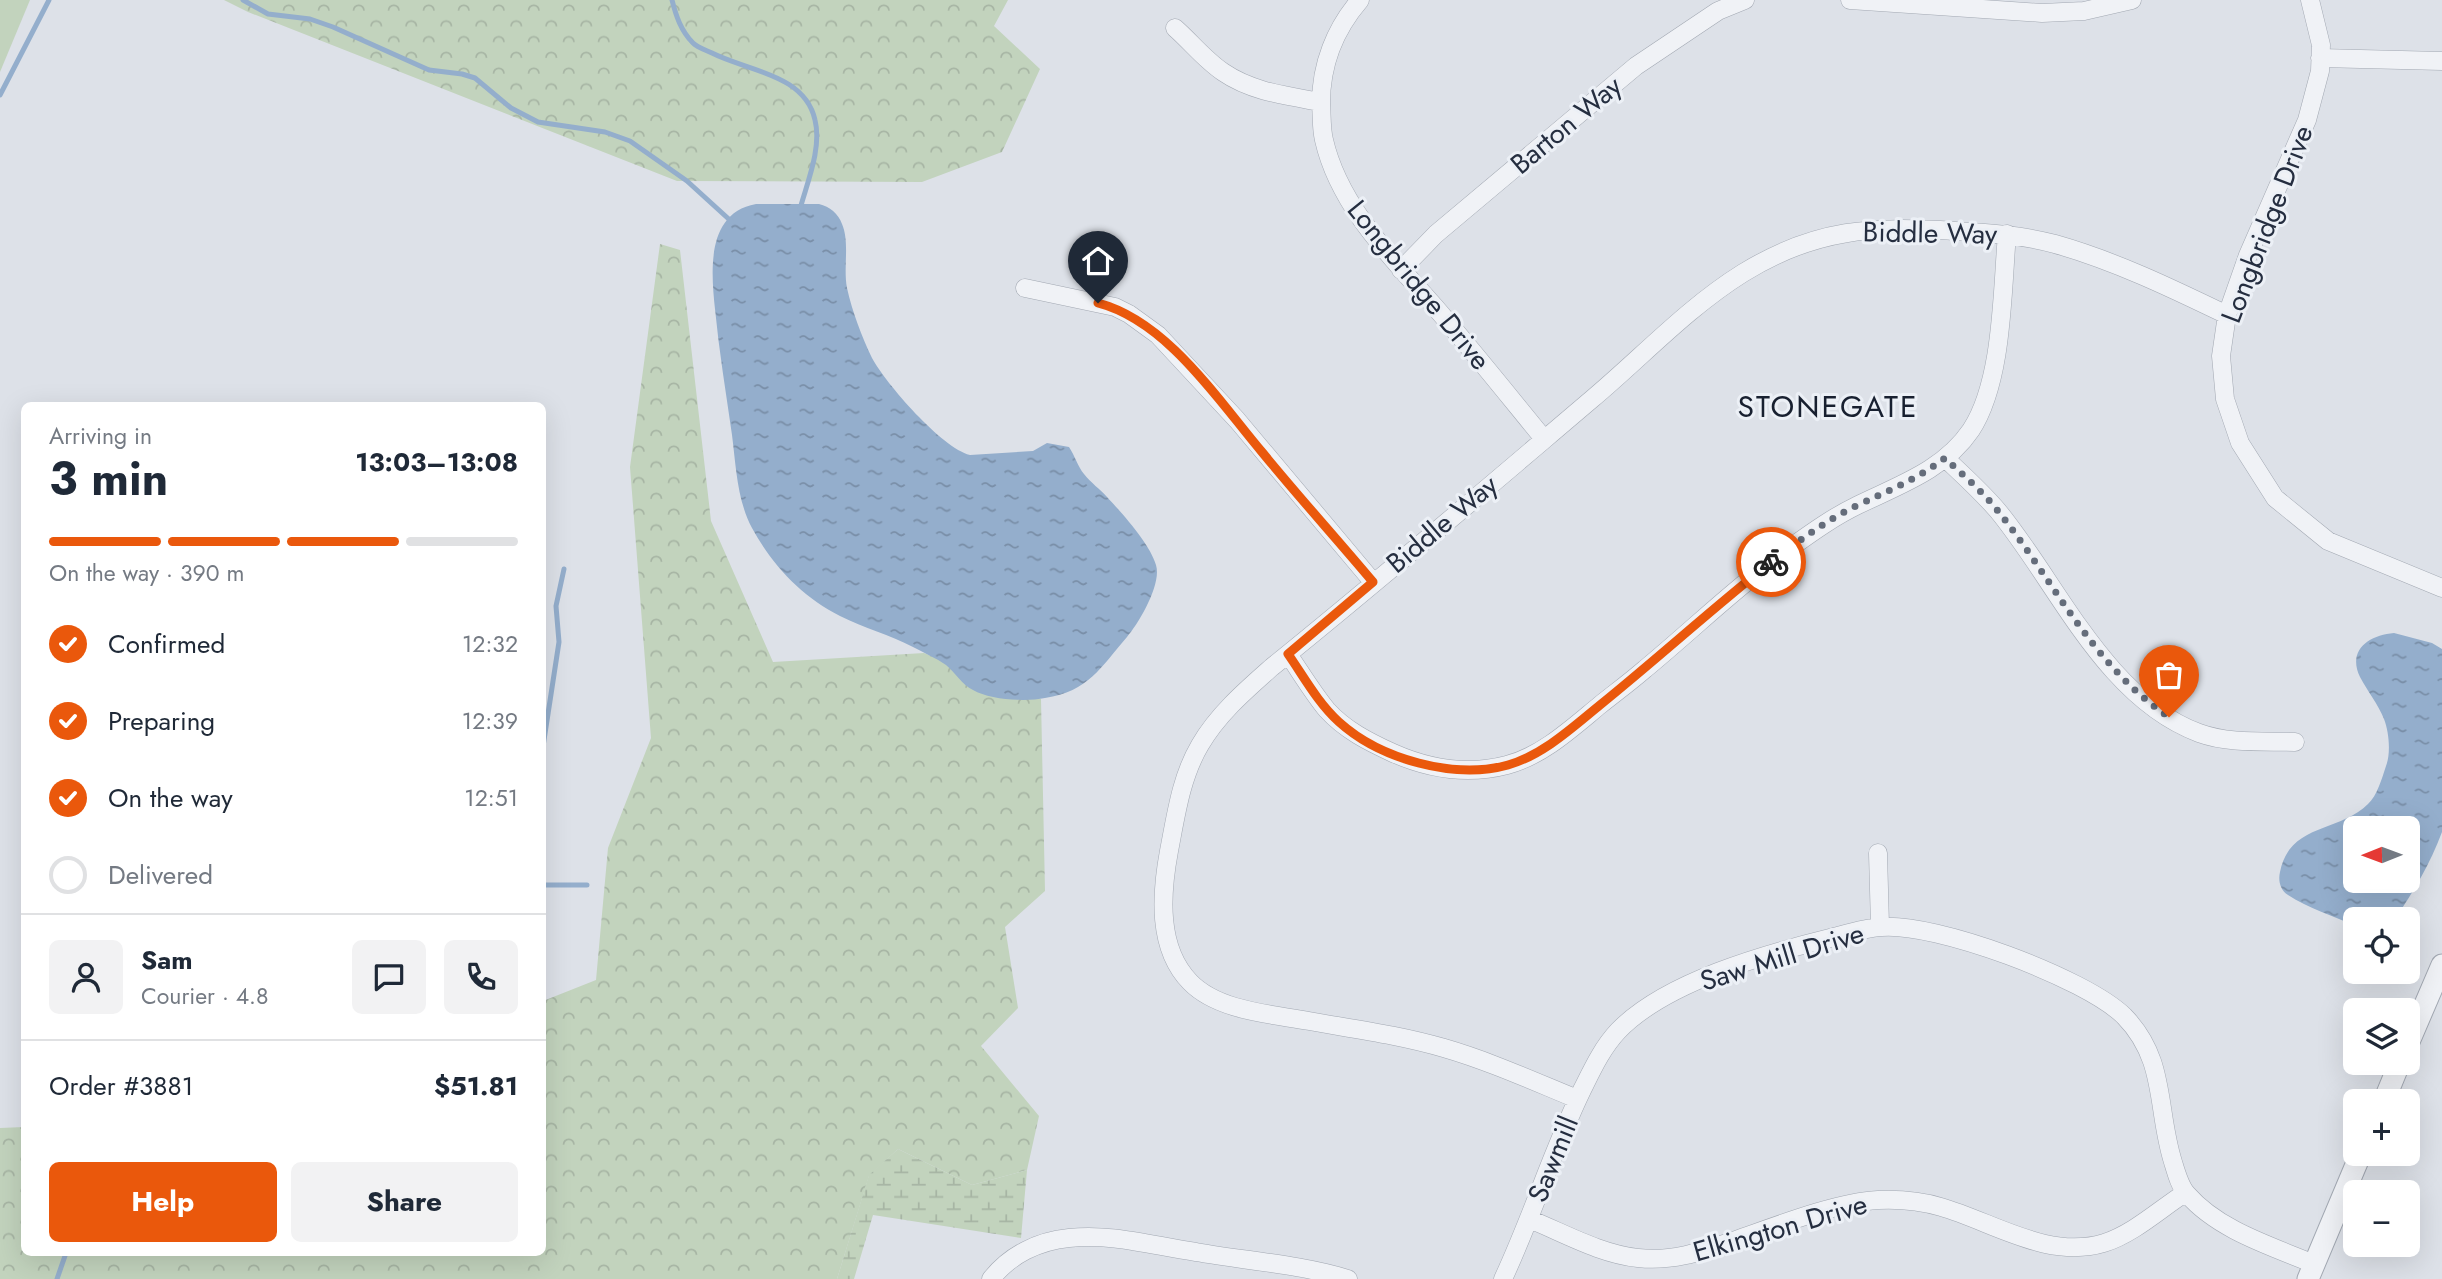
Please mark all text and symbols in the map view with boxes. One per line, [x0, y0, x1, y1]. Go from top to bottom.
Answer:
street label: Barton Way [1501, 66, 1631, 184]
street label: Longbridge Drive [2211, 119, 2323, 329]
street label: Longbridge Drive [1337, 191, 1501, 379]
street label: Biddle Way [1862, 211, 1998, 255]
pin [1068, 231, 1128, 303]
icon: home [1079, 242, 1117, 280]
district label: STONEGATE [1738, 385, 1918, 428]
text: Arriving in [49, 419, 152, 453]
text: 13:03–13:08 [355, 443, 518, 481]
text: 3 min [49, 446, 168, 512]
street label: Biddle Way [1377, 465, 1507, 583]
courier [1736, 527, 1806, 597]
icon: bike [1752, 543, 1790, 581]
text: On the way · 390 m [49, 556, 244, 590]
icon: check [49, 625, 87, 663]
text: Confirmed [108, 625, 225, 663]
text: 12:32 [462, 627, 518, 661]
pin [2139, 645, 2199, 717]
icon: bag [2150, 656, 2188, 694]
icon: check [49, 702, 87, 740]
text: Preparing [108, 702, 215, 740]
text: 12:39 [462, 704, 518, 738]
icon: check [49, 779, 87, 817]
text: On the way [108, 779, 233, 817]
text: 12:51 [464, 781, 518, 815]
north arrow [2343, 816, 2420, 892]
map controls [2343, 816, 2420, 1257]
text: Delivered [108, 856, 213, 894]
button: locate [2343, 907, 2420, 984]
street label: Saw Mill Drive [1695, 913, 1869, 1001]
button: person [49, 940, 123, 1014]
button: chat [352, 940, 426, 1014]
button: phone [444, 940, 518, 1014]
text: Sam [141, 941, 193, 979]
text: Courier · 4.8 [141, 979, 269, 1013]
button: layers [2343, 998, 2420, 1075]
text: Order #3881 [49, 1067, 193, 1105]
text: $51.81 [434, 1067, 518, 1105]
button: + [2343, 1089, 2420, 1166]
street label: Sawmill [1517, 1110, 1589, 1208]
button: Help [49, 1162, 277, 1242]
button: Share [291, 1162, 518, 1242]
button: − [2343, 1180, 2420, 1257]
street label: Elkington Drive [1688, 1184, 1872, 1272]

